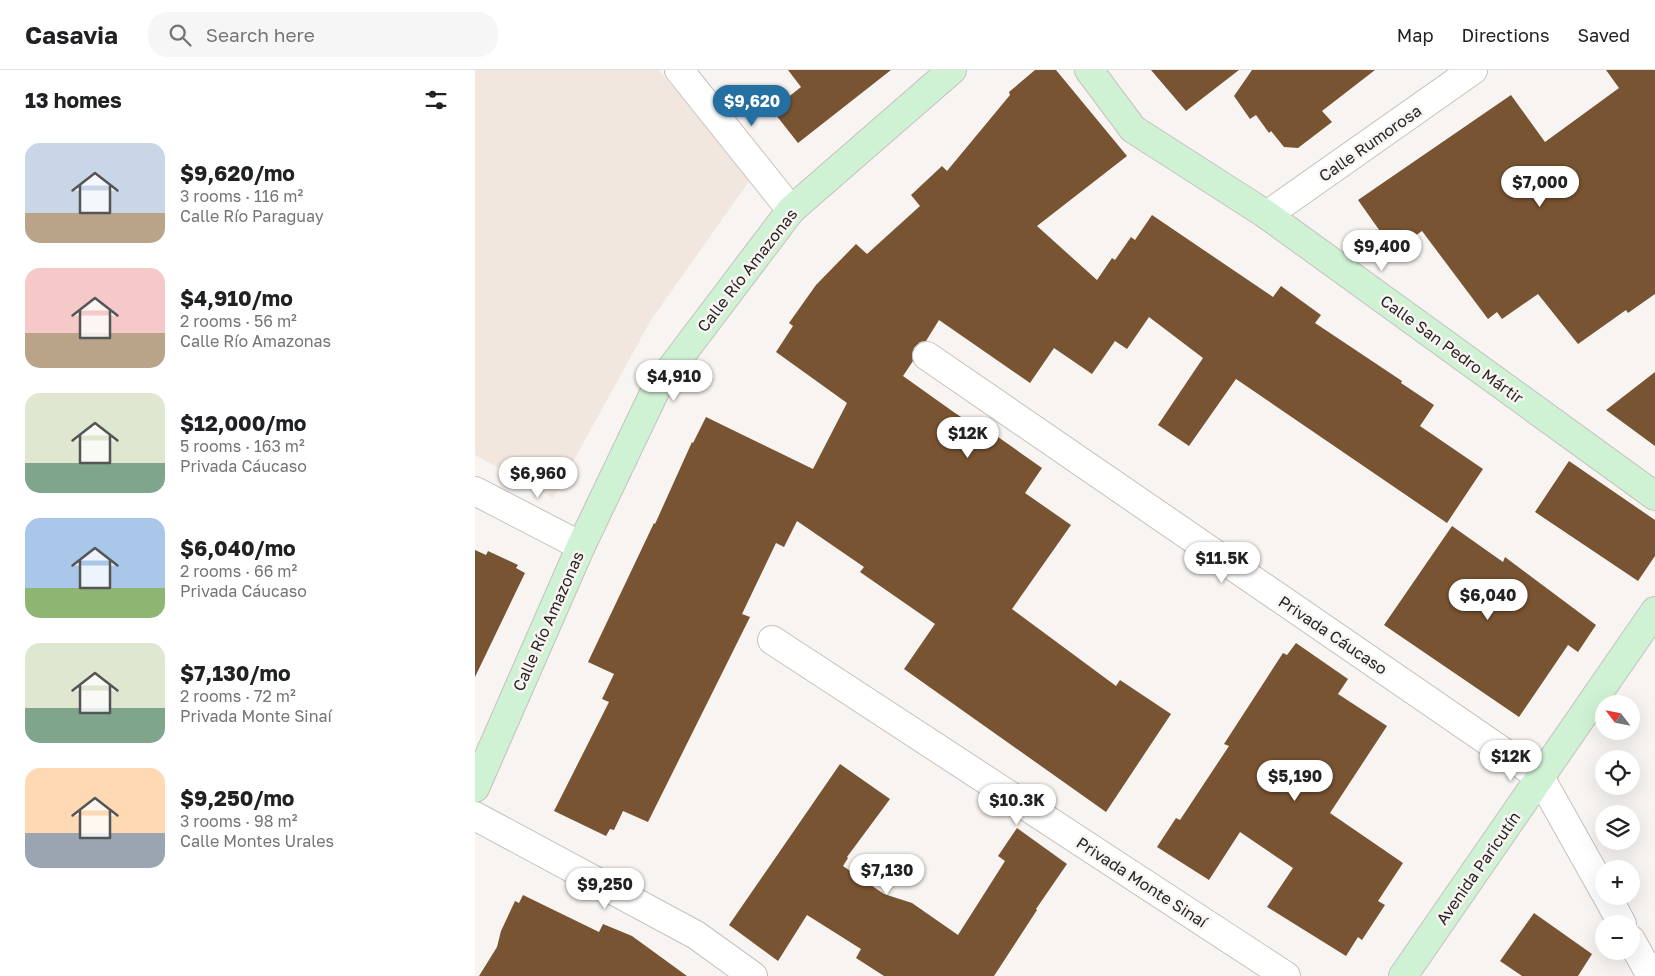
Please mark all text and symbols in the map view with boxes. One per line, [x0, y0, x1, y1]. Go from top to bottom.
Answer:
search box [148, 12, 498, 57]
text: Casavia [25, 20, 118, 49]
icon: search [166, 21, 194, 49]
text: Search here [206, 23, 315, 46]
text: Map [1397, 24, 1433, 46]
text: Directions [1461, 24, 1549, 46]
text: Saved [1577, 24, 1630, 46]
pin: $9,620 [711, 85, 793, 127]
icon: filters [422, 86, 450, 114]
text: 13 homes [25, 87, 122, 113]
text: $9,620 [724, 91, 780, 111]
street label: Calle Rumorosa [1315, 100, 1425, 186]
text: $9,620/mo [180, 160, 295, 186]
icon: home [65, 163, 125, 223]
pin: $7,000 [1499, 166, 1581, 208]
text: $7,000 [1512, 172, 1568, 192]
text: 3 rooms · 116 m² [180, 186, 303, 206]
street label: Calle Río Amazonas [693, 204, 801, 336]
text: Calle Río Paraguay [180, 206, 324, 226]
pin: $9,400 [1341, 230, 1423, 272]
text: $9,400 [1354, 236, 1410, 256]
text: $4,910/mo [180, 285, 293, 311]
icon: home [65, 288, 125, 348]
street label: Calle San Pedro Mártir [1377, 290, 1527, 408]
text: 2 rooms · 56 m² [180, 311, 297, 331]
text: Calle Río Amazonas [180, 331, 331, 351]
pin: $4,910 [633, 360, 715, 402]
text: $4,910 [647, 366, 701, 386]
text: $12,000/mo [180, 410, 306, 436]
icon: home [65, 413, 125, 473]
pin: $12K [938, 416, 998, 459]
text: $12K [948, 423, 988, 443]
text: 5 rooms · 163 m² [180, 436, 305, 456]
text: Privada Cáucaso [180, 456, 307, 476]
pin: $6,960 [497, 456, 579, 499]
text: $6,960 [510, 463, 566, 483]
text: $6,040/mo [180, 535, 296, 561]
icon: home [65, 538, 125, 598]
pin: $11.5K [1181, 542, 1263, 584]
street label: Calle Río Amazonas [508, 548, 588, 694]
text: $11.5K [1195, 548, 1249, 568]
text: 2 rooms · 66 m² [180, 561, 297, 581]
pin: $6,040 [1447, 578, 1529, 621]
text: Privada Cáucaso [180, 581, 307, 601]
text: $6,040 [1460, 585, 1516, 605]
street label: Privada Cáucaso [1275, 591, 1391, 679]
text: $7,130/mo [180, 660, 291, 686]
icon: home [65, 663, 125, 723]
text: 2 rooms · 72 m² [180, 686, 296, 706]
north arrow [1595, 695, 1640, 740]
map controls [1595, 695, 1640, 960]
text: Privada Monte Sinaí [180, 706, 332, 726]
pin: $12K [1481, 740, 1541, 782]
text: $12K [1491, 746, 1531, 766]
button: locate [1595, 750, 1640, 795]
pin: $5,190 [1254, 760, 1336, 802]
text: $5,190 [1268, 766, 1322, 786]
pin: $10.3K [976, 784, 1058, 826]
text: $9,250/mo [180, 785, 294, 811]
icon: home [65, 788, 125, 848]
text: $10.3K [989, 790, 1045, 810]
button: layers [1595, 805, 1640, 850]
street label: Avenida Paricutín [1432, 808, 1524, 928]
text: 3 rooms · 98 m² [180, 811, 297, 831]
text: Calle Montes Urales [180, 831, 334, 851]
street label: Privada Monte Sinaí [1073, 832, 1213, 933]
pin: $7,130 [846, 854, 928, 896]
text: $7,130 [861, 860, 913, 880]
button: + [1595, 860, 1640, 905]
pin: $9,250 [564, 868, 646, 910]
text: $9,250 [577, 874, 633, 894]
button: − [1595, 915, 1640, 960]

